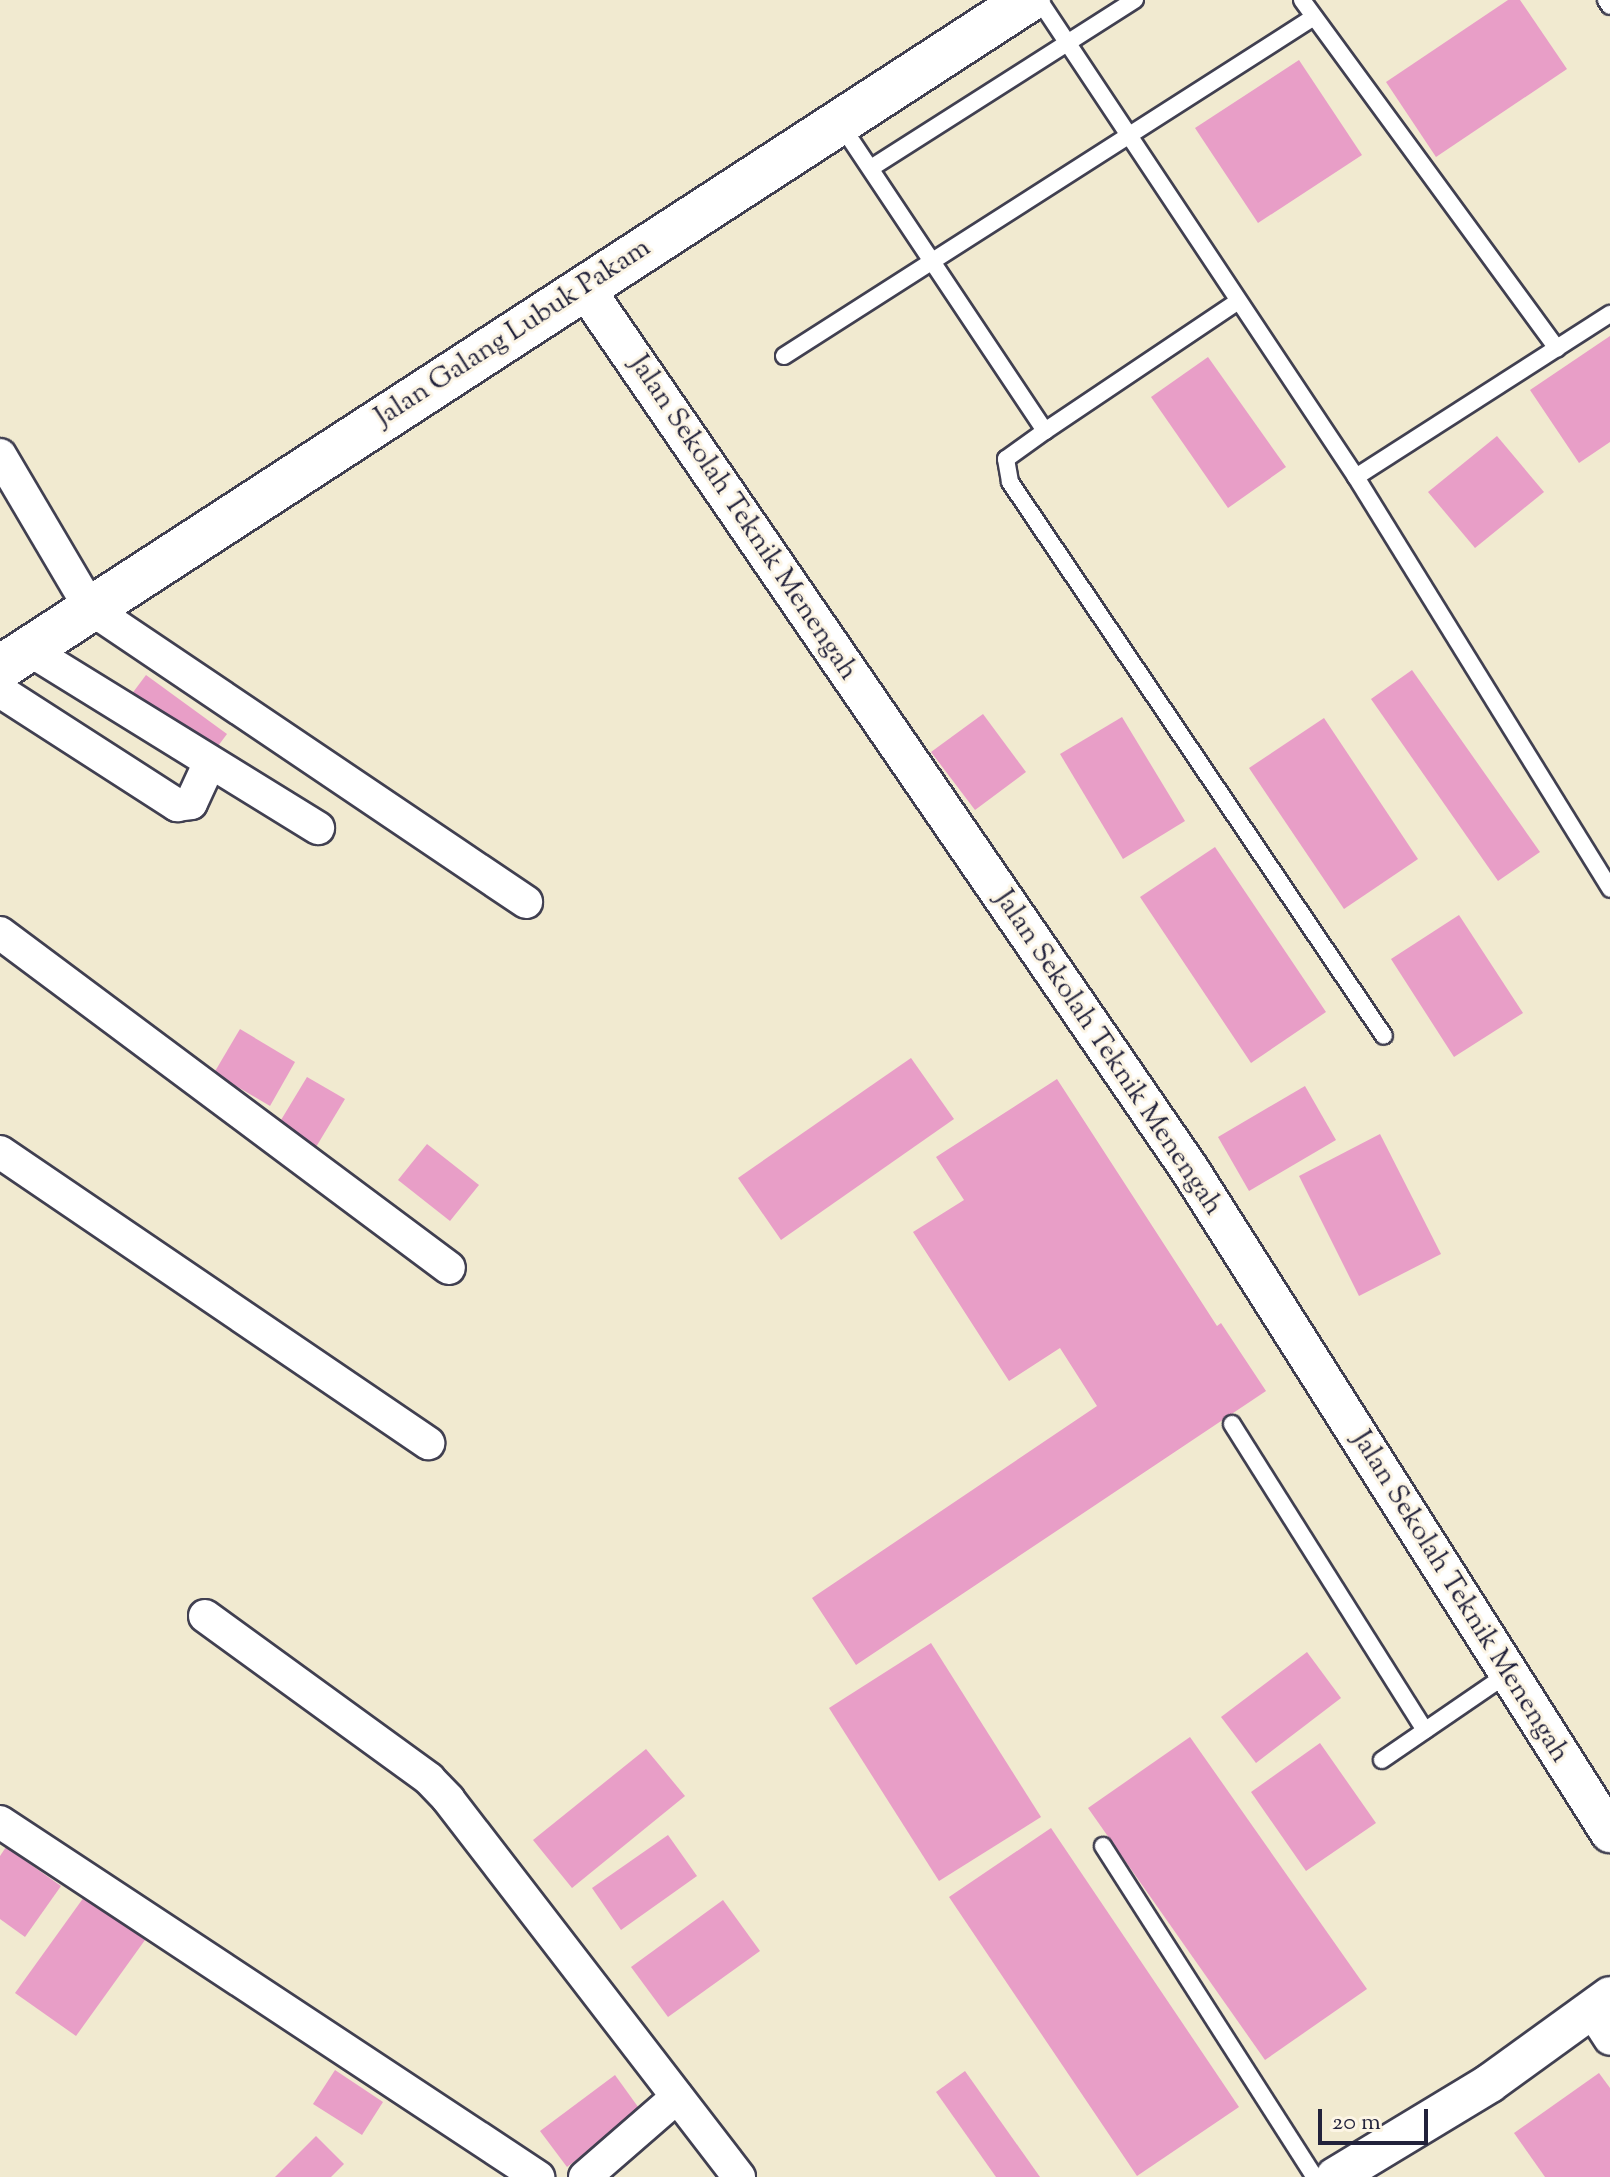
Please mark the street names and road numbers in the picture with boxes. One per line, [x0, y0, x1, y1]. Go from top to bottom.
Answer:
street label: Jalan Galang Lubuk Pakam [369, 231, 657, 435]
street label: Jalan Sekolah Teknik Menengah [621, 349, 865, 687]
street label: Jalan Sekolah Teknik Menengah [986, 884, 1230, 1222]
street label: Jalan Sekolah Teknik Menengah [1344, 1425, 1576, 1769]

